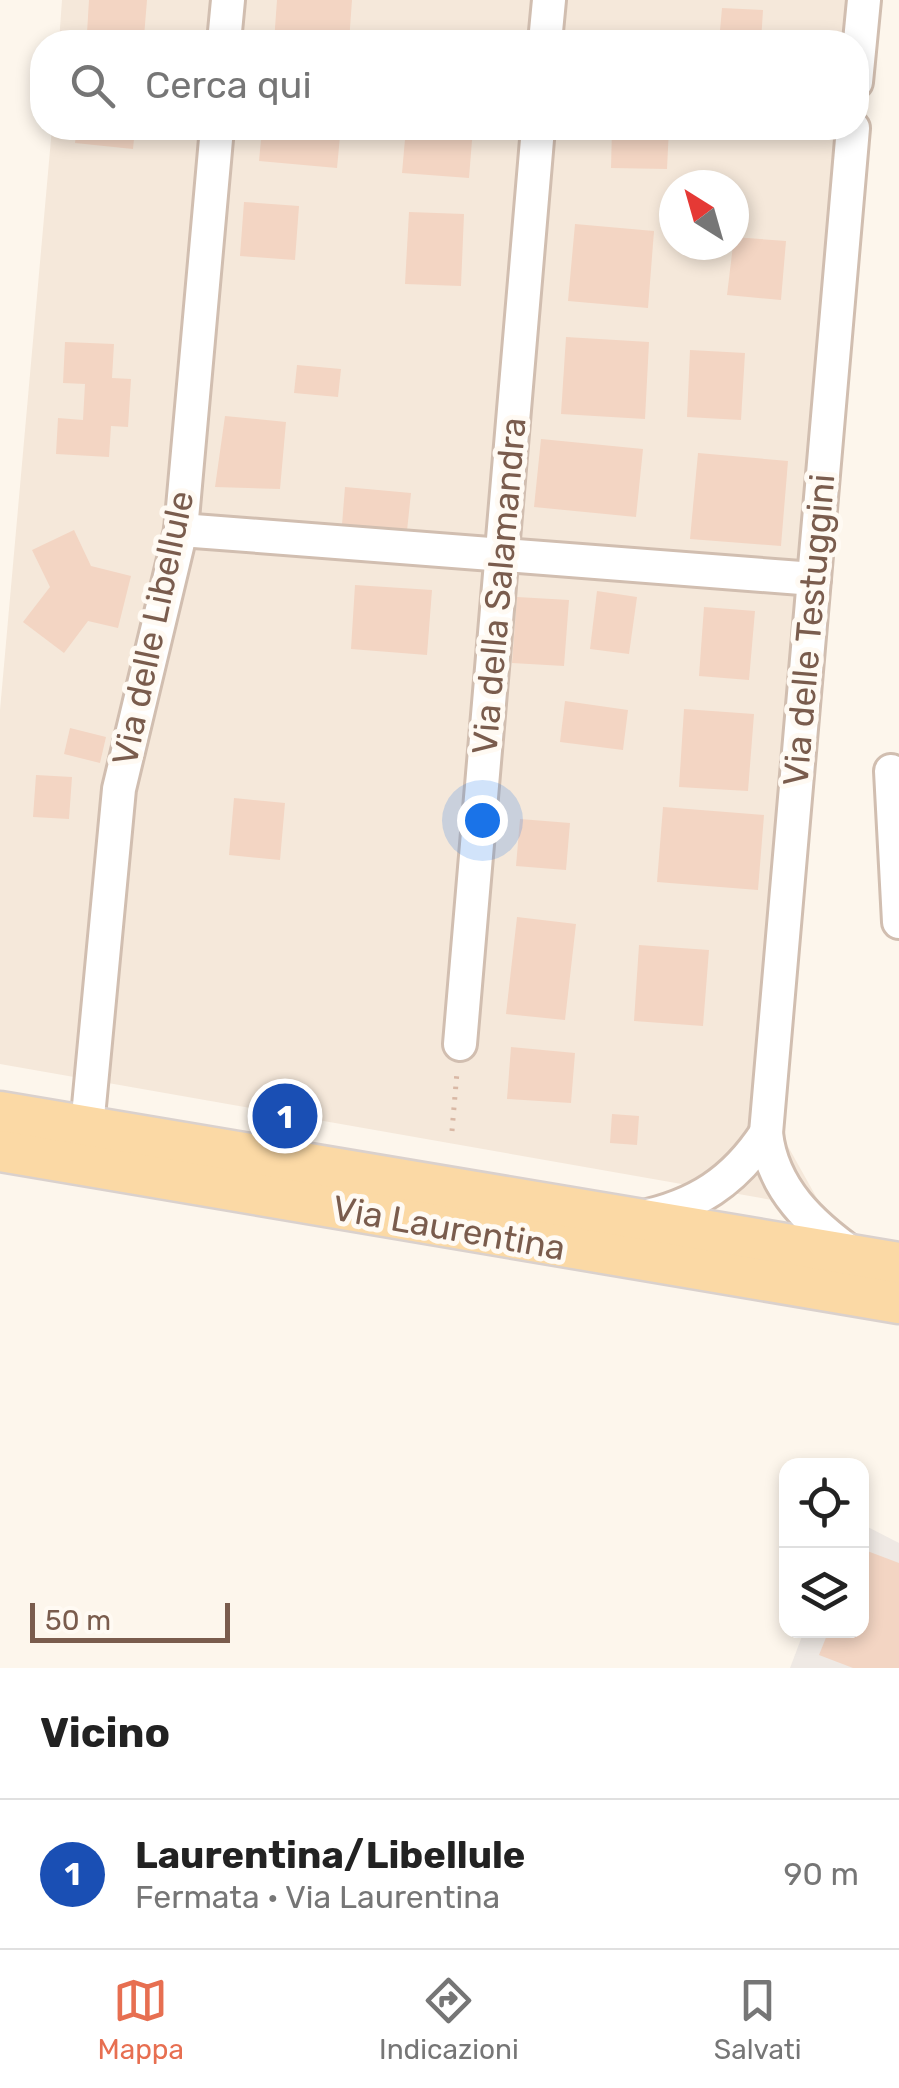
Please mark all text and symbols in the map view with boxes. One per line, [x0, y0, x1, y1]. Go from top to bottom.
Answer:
search box [30, 30, 869, 140]
icon: search [65, 58, 120, 113]
text: Cerca qui [145, 62, 312, 108]
north arrow [659, 170, 749, 260]
street label: Via della Salamandra [463, 416, 535, 756]
street label: Via delle Testuggini [774, 472, 844, 788]
street label: Via delle Libellule [103, 487, 203, 769]
your location [457, 795, 508, 846]
pin: 1 [252, 1078, 318, 1154]
street label: Via Laurentina [329, 1187, 569, 1269]
map controls [779, 1458, 869, 1638]
button: locate [779, 1458, 869, 1548]
button: layers [779, 1548, 869, 1638]
scale bar [30, 1598, 230, 1642]
text: 50 m [45, 1604, 111, 1637]
text: Vicino [40, 1708, 170, 1758]
text: Laurentina/Libellule [135, 1832, 525, 1878]
text: 1 [65, 1855, 80, 1893]
text: 90 m [783, 1855, 859, 1893]
text: Fermata · Via Laurentina [135, 1878, 500, 1916]
tab: Mappa [97, 1973, 184, 2066]
tab: Indicazioni [379, 1973, 519, 2066]
tab: Salvati [714, 1973, 801, 2066]

